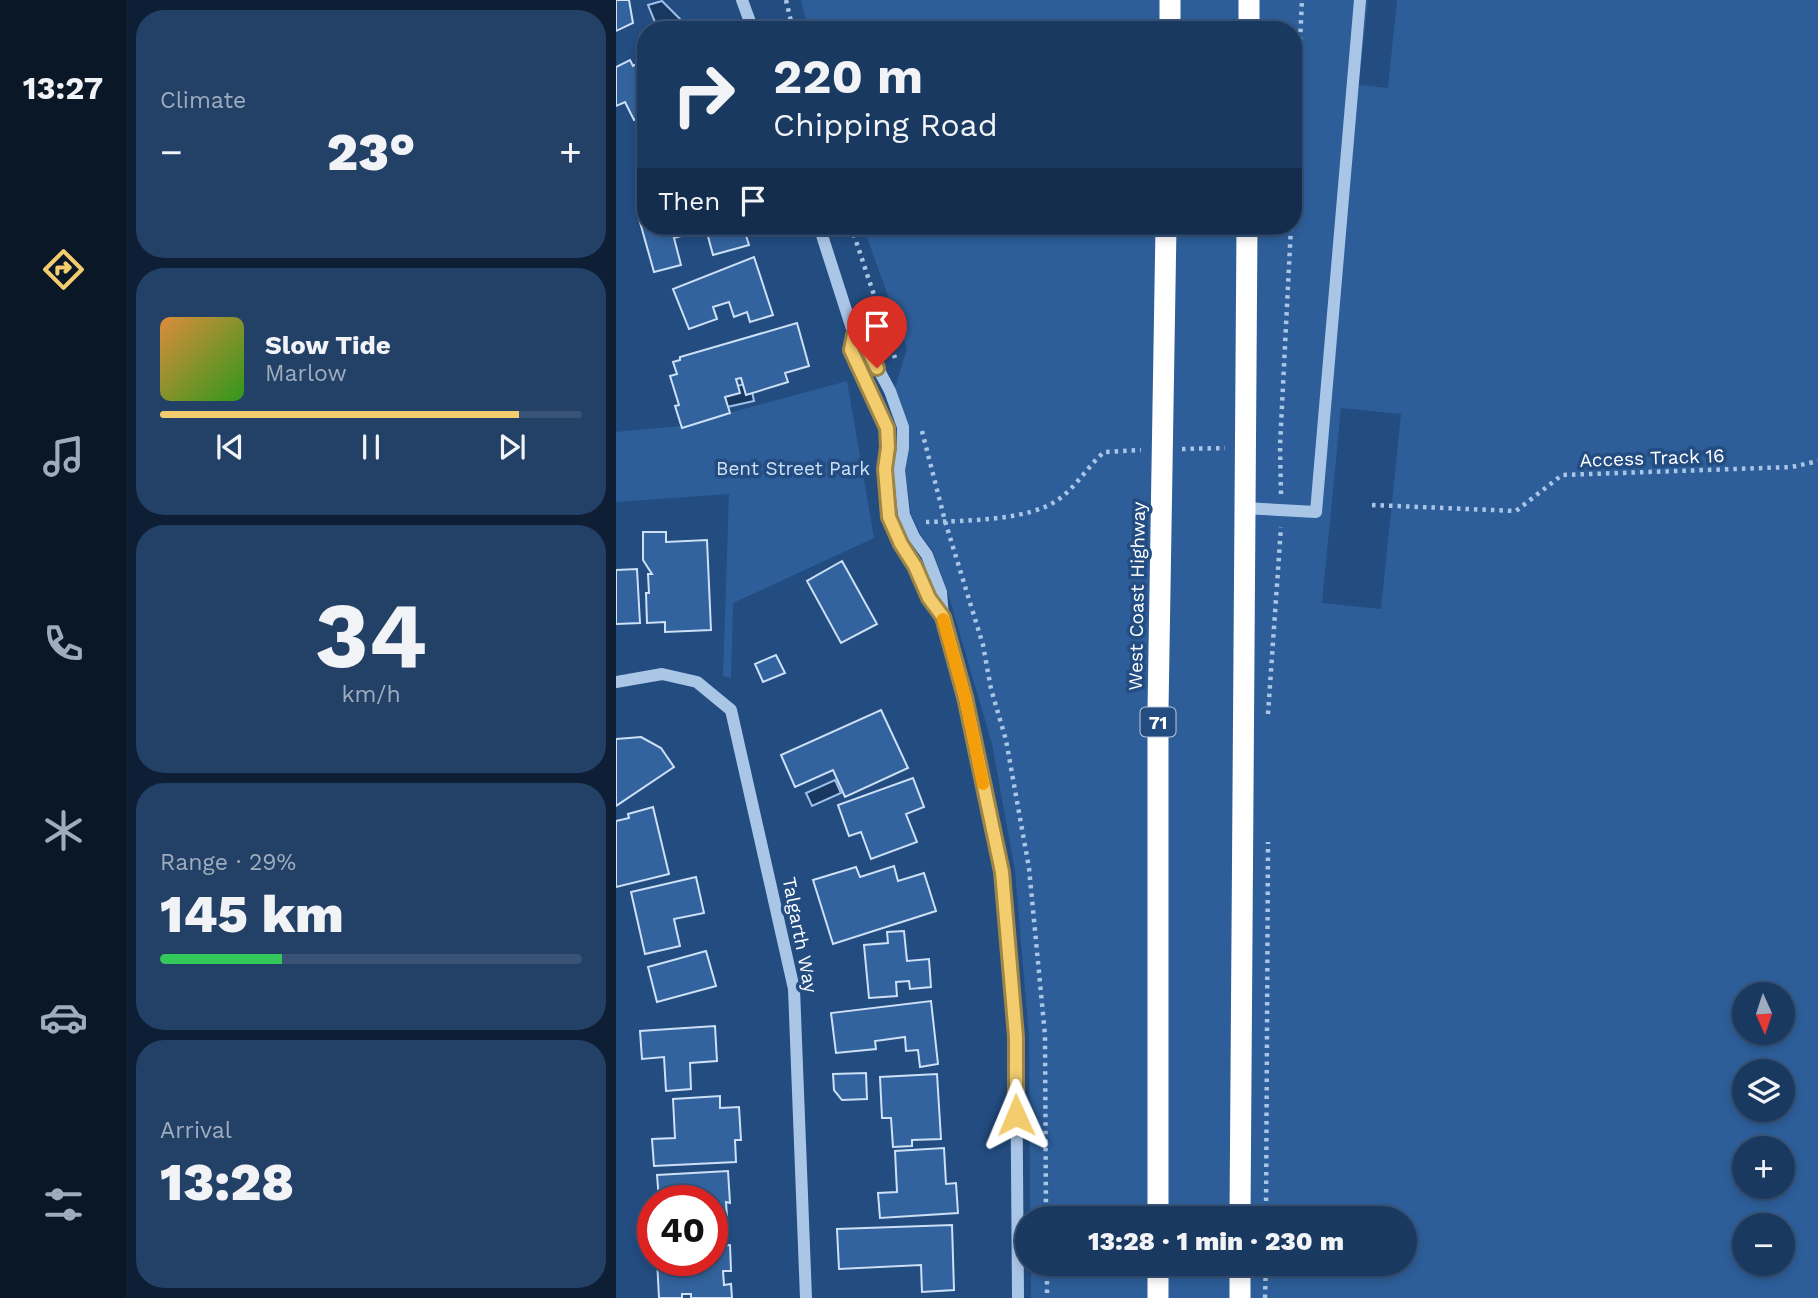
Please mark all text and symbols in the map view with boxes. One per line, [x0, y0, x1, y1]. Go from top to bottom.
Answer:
text: 220 m [773, 47, 923, 105]
icon: right [658, 49, 749, 140]
text: 13:27 [23, 69, 103, 107]
text: Climate [160, 87, 246, 114]
text: Chipping Road [773, 106, 998, 144]
text: 23° [327, 122, 415, 183]
text: − [160, 130, 183, 174]
text: + [559, 130, 582, 174]
icon: arrive [734, 182, 772, 220]
text: Then [658, 186, 720, 216]
icon: directions [39, 245, 88, 294]
pin [847, 296, 907, 368]
icon: arrive [858, 307, 896, 345]
text: Slow Tide [265, 330, 391, 360]
text: Marlow [265, 360, 347, 387]
icon: previous [211, 428, 249, 466]
icon: pause [352, 428, 390, 466]
icon: next [493, 428, 531, 466]
icon: music [39, 432, 88, 481]
street label: Access Track 16 [1579, 444, 1725, 472]
park label: Bent Street Park [716, 457, 870, 480]
street label: West Coast Highway [1124, 501, 1150, 691]
text: 34 [315, 582, 427, 689]
icon: phone [39, 619, 88, 668]
text: km/h [341, 681, 401, 708]
road number: 71 [1140, 708, 1176, 736]
icon: climate [39, 806, 88, 855]
text: Range · 29% [160, 849, 296, 876]
street label: Talgarth Way [778, 875, 823, 995]
text: 145 km [160, 884, 344, 945]
north arrow [1732, 982, 1796, 1045]
map controls [1732, 982, 1795, 1276]
icon: car [39, 993, 88, 1042]
button: layers [1732, 1059, 1795, 1122]
position arrow [979, 1078, 1053, 1152]
text: Arrival [160, 1117, 232, 1144]
button: + [1732, 1136, 1795, 1199]
text: 13:28 [160, 1152, 294, 1213]
icon: filters [39, 1180, 88, 1229]
speed limit sign: 40 [637, 1185, 728, 1276]
button: − [1732, 1213, 1795, 1276]
text: 13:28 · 1 min · 230 m [1088, 1226, 1344, 1256]

